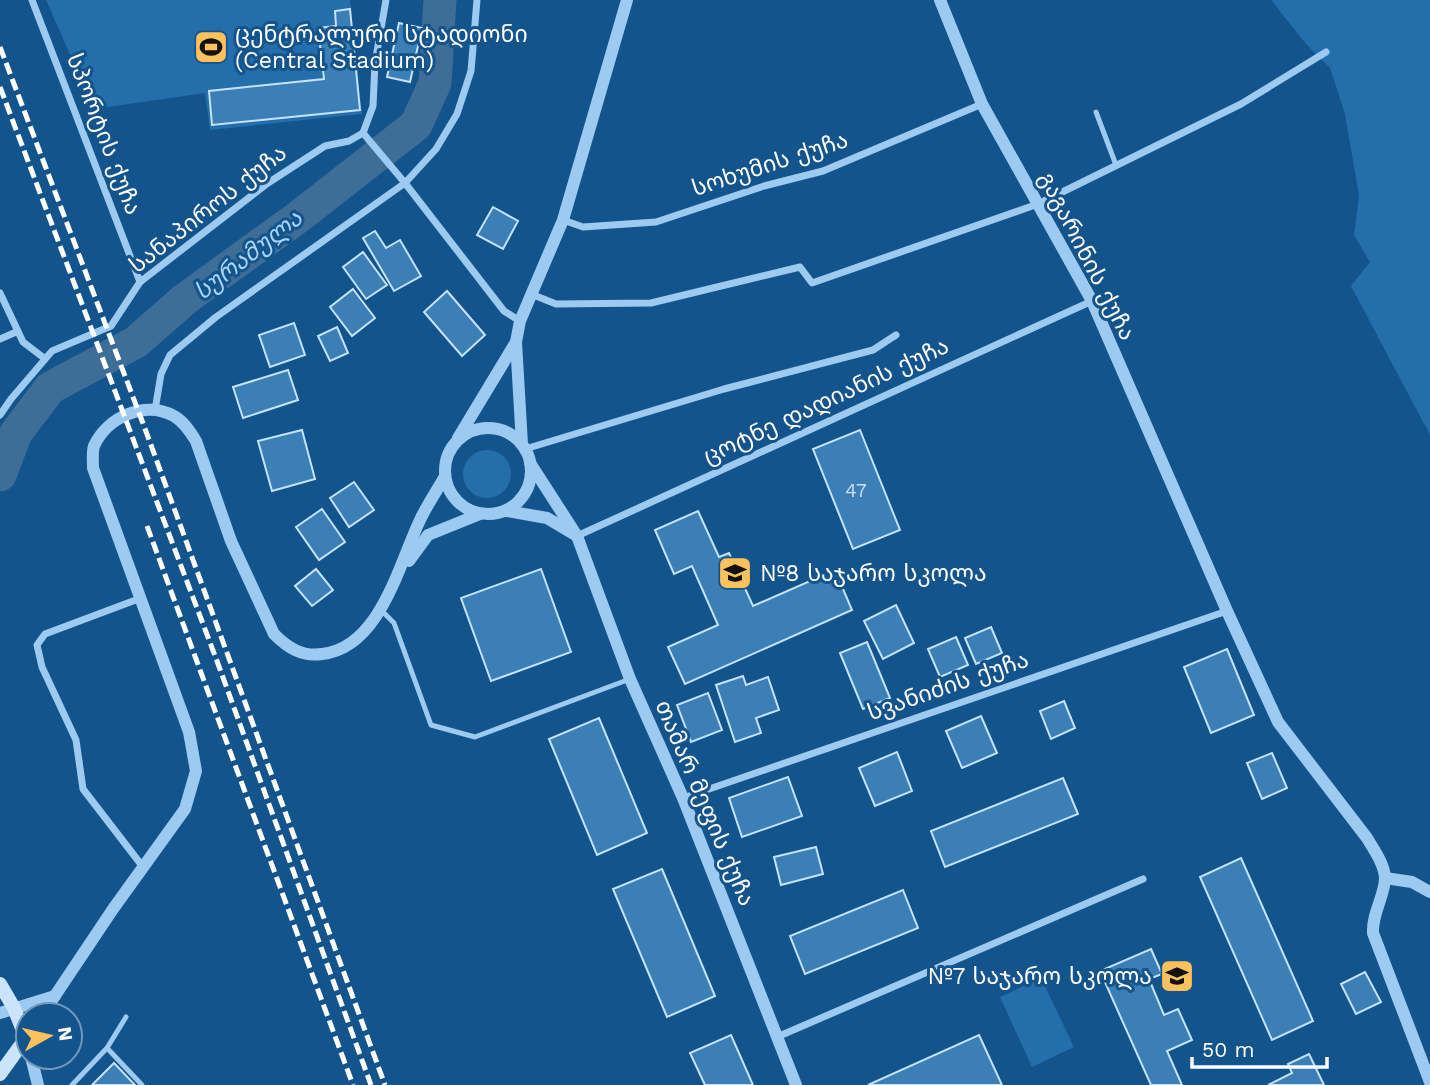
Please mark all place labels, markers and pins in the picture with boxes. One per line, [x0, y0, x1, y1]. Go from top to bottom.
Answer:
place label: ცენტრალური სტადიონი (Central Stadium) [235, 21, 528, 74]
sports icon: ცენტრალური სტადიონი (Central Stadium) [192, 28, 230, 66]
school or university icon: №8 საჯარო სკოლა [716, 554, 754, 592]
place label: №8 საჯარო სკოლა [760, 560, 987, 587]
school or university icon: №7 საჯარო სკოლა [1158, 957, 1196, 995]
place label: №7 საჯარო სკოლა [927, 963, 1152, 990]

